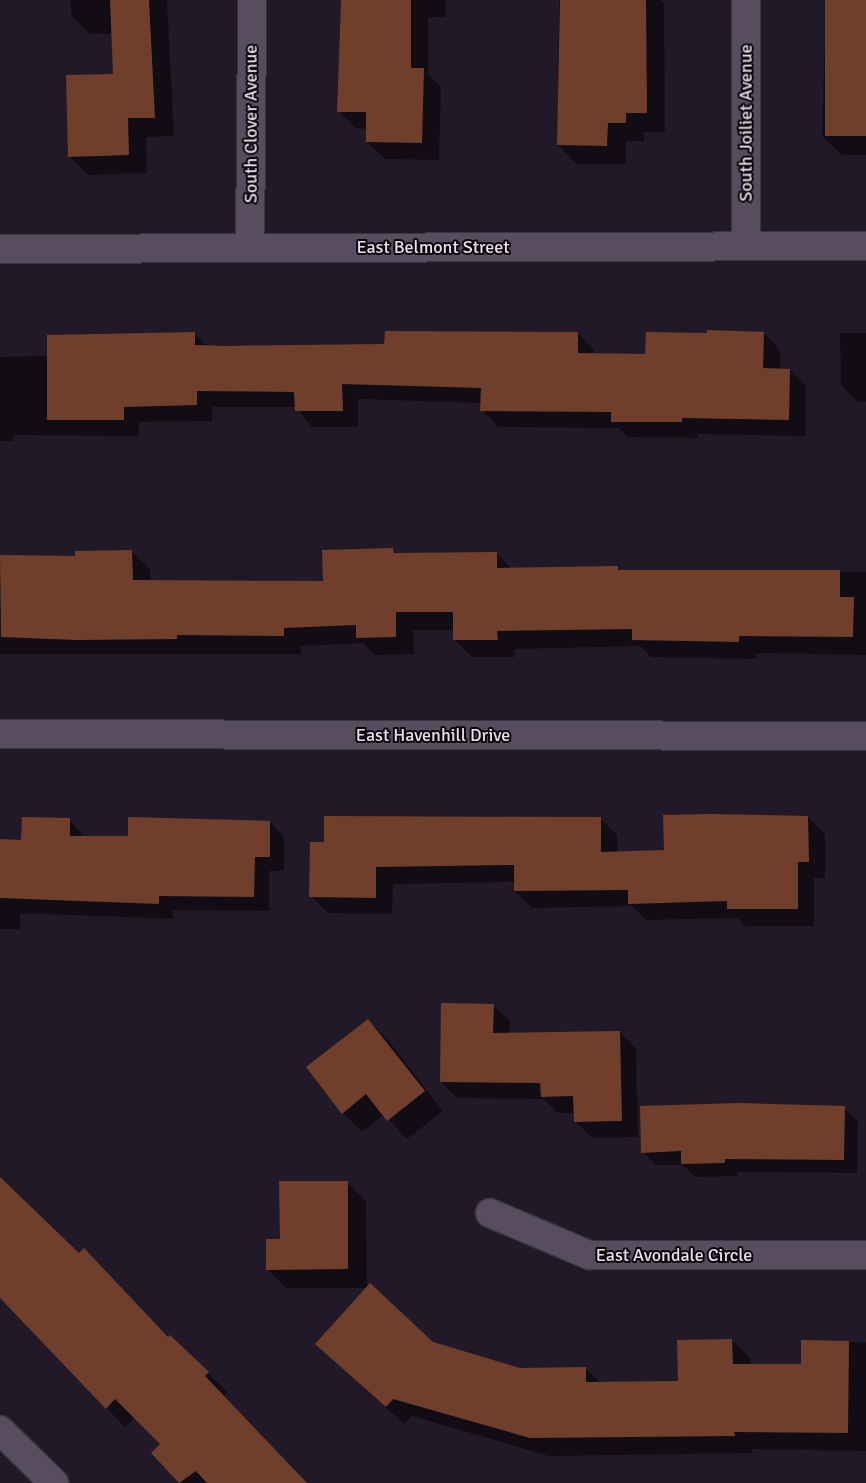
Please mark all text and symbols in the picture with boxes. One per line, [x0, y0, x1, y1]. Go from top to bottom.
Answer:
street label: South Joiliet Avenue [735, 44, 757, 202]
street label: South Clover Avenue [240, 45, 262, 203]
street label: East Belmont Street [356, 236, 510, 258]
street label: East Havenhill Drive [356, 724, 510, 746]
street label: East Avondale Circle [596, 1244, 752, 1266]

